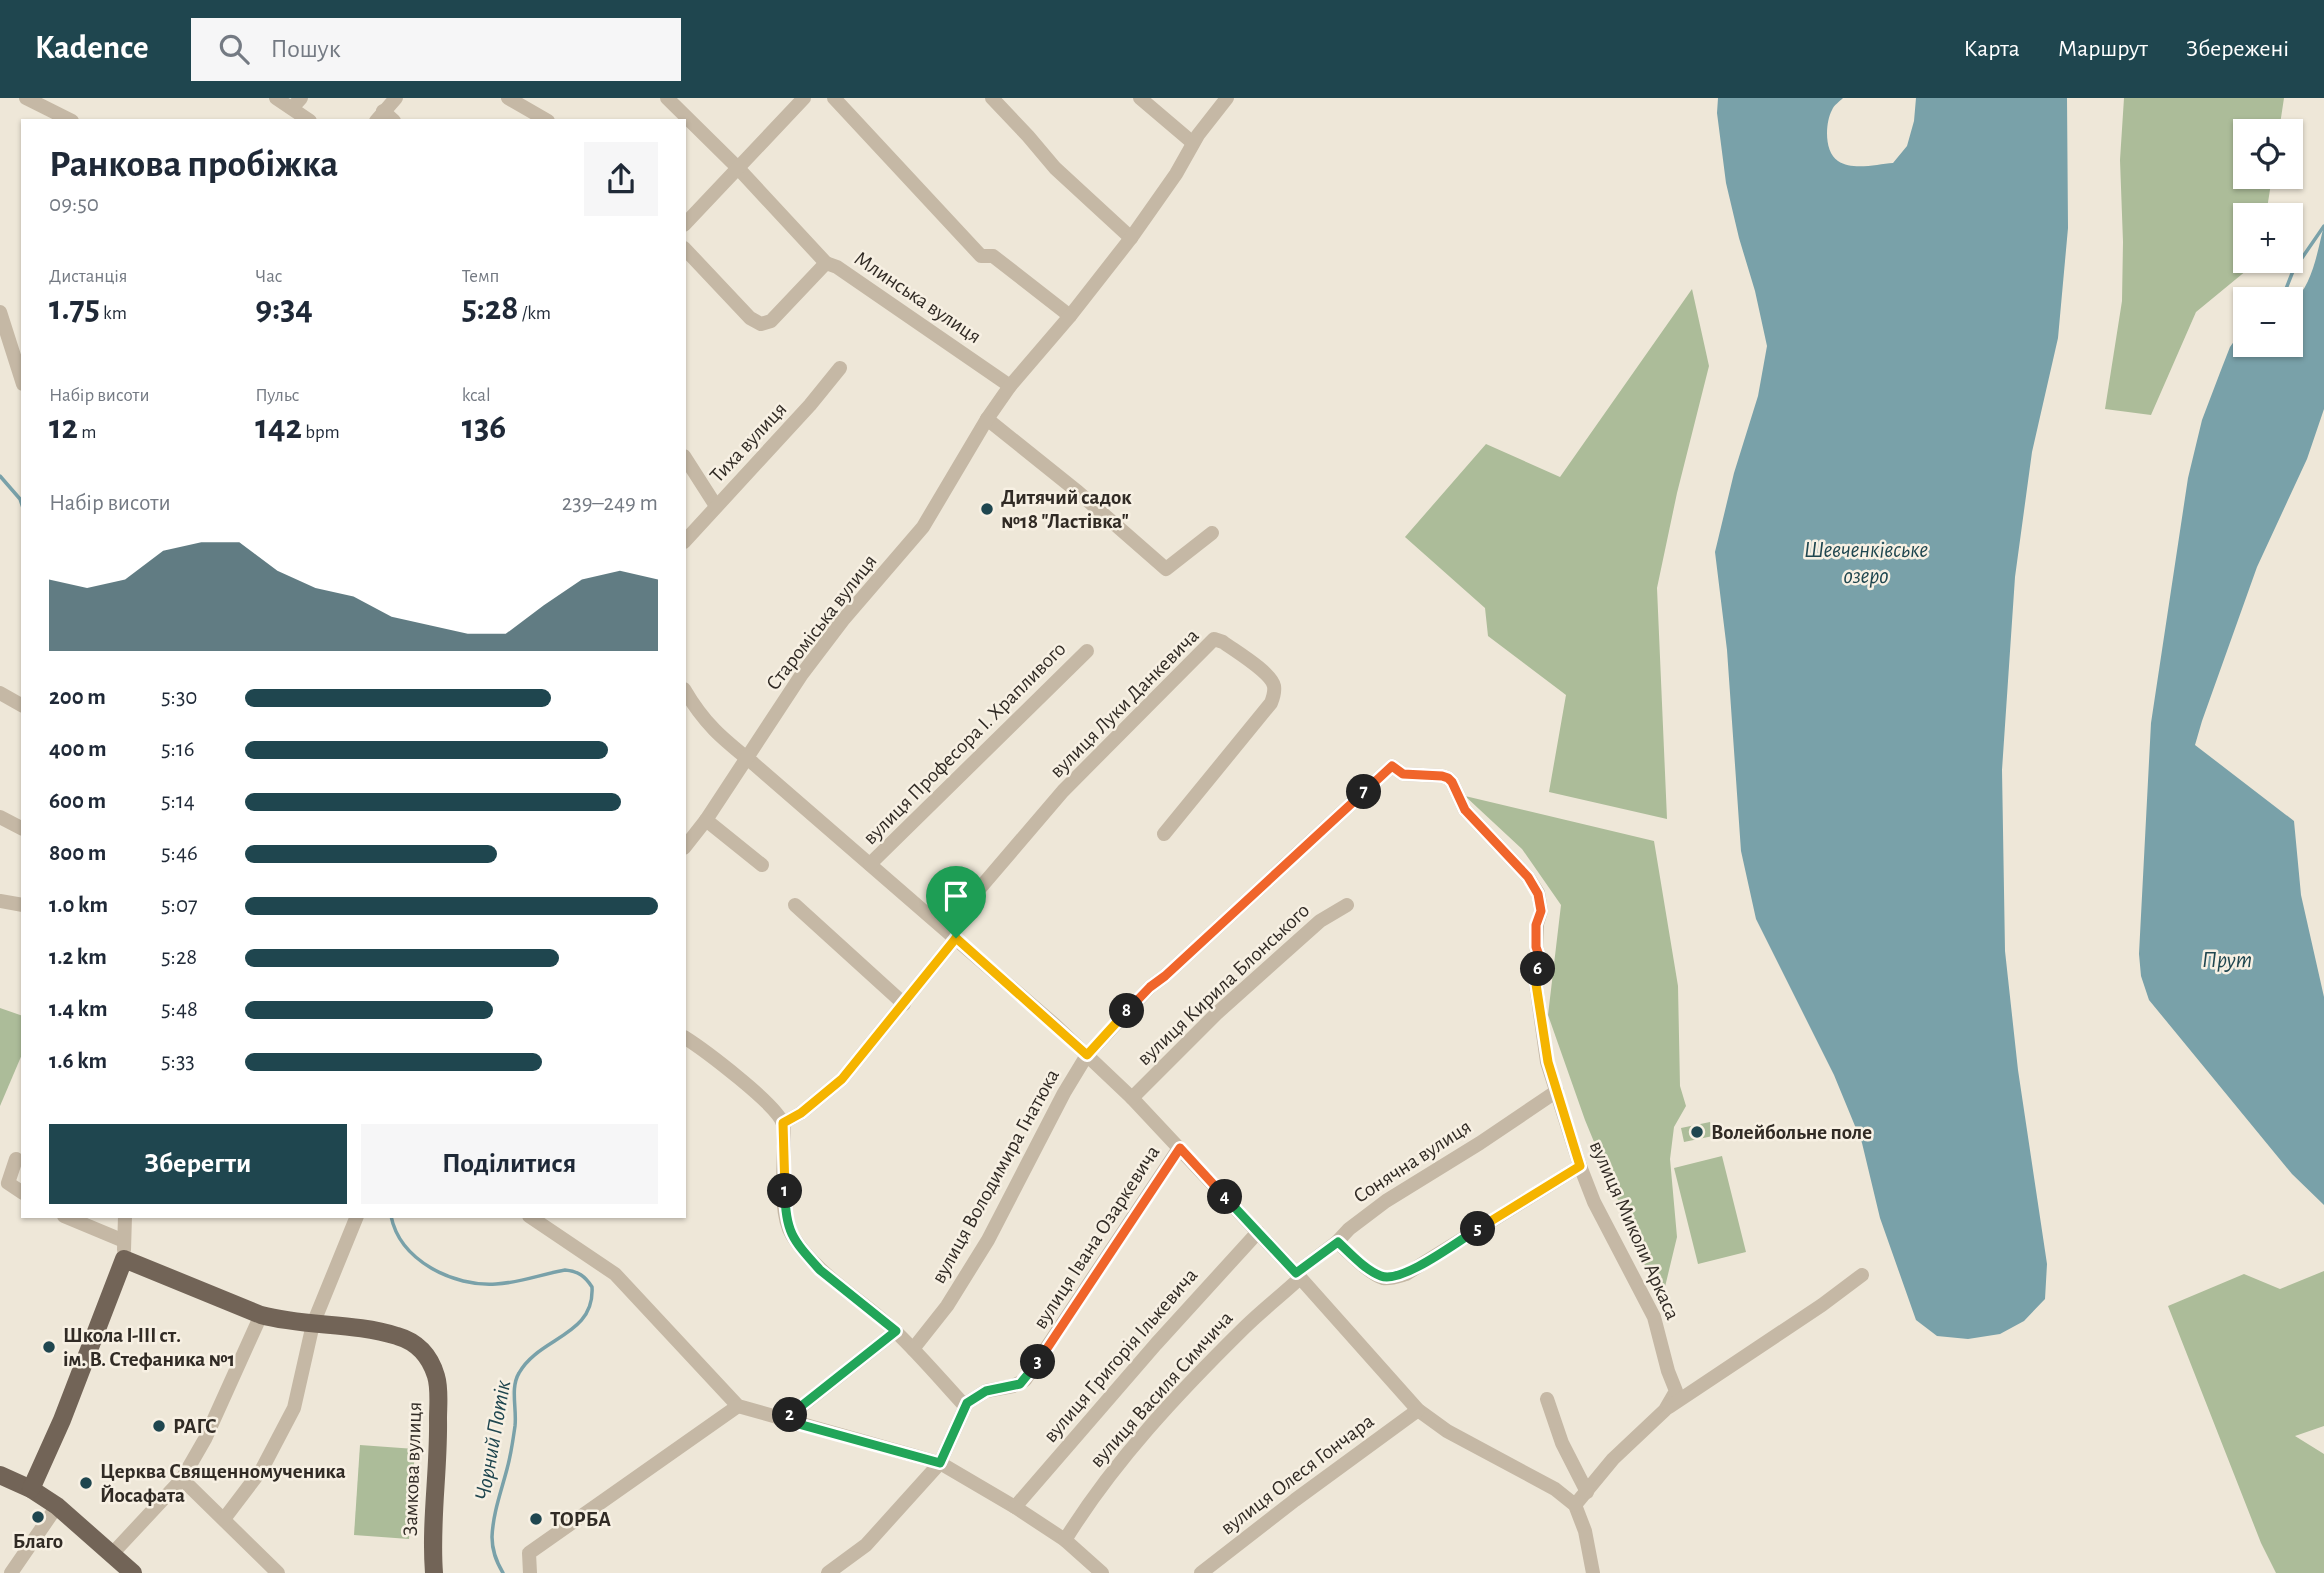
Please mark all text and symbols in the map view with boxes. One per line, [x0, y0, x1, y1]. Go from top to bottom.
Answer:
search box [191, 18, 681, 81]
icon: search [215, 30, 253, 68]
text: Kadence [35, 32, 149, 65]
text: Пошук [271, 36, 341, 62]
text: Карта [1964, 37, 2020, 61]
text: Маршрут [2058, 37, 2148, 61]
text: Збережені [2186, 37, 2289, 61]
map controls [2233, 119, 2303, 357]
button: locate [2233, 119, 2303, 189]
button: share [584, 142, 658, 216]
text: Ранкова пробіжка [49, 146, 338, 184]
text: 09:50 [49, 193, 99, 216]
button: + [2233, 203, 2303, 273]
street label: Млинська вулиця [851, 247, 985, 347]
text: Дистанція [49, 267, 128, 286]
text: Час [255, 267, 282, 286]
text: Темп [462, 267, 500, 286]
button: − [2233, 287, 2303, 357]
text: 1.75 [49, 291, 100, 326]
text: 9:34 [255, 291, 313, 326]
text: 5:28 [462, 291, 519, 326]
text: km [100, 304, 127, 323]
text: /km [519, 304, 551, 323]
text: Набір висоти [49, 386, 150, 405]
text: Пульс [255, 386, 299, 405]
text: kcal [462, 386, 491, 405]
street label: Тиха вулиця [706, 398, 791, 487]
text: 12 [49, 410, 78, 445]
text: 142 [255, 410, 302, 445]
text: 136 [462, 410, 506, 445]
text: m [78, 423, 96, 442]
text: bpm [302, 423, 340, 442]
place label: Дитячий садок №18 "Ластівка" [1001, 487, 1132, 532]
text: Набір висоти [49, 492, 171, 515]
text: 239–249 m [562, 492, 658, 515]
marker: Дитячий садок №18 "Ластівка" [979, 501, 995, 517]
water label: Шевченківське озеро [1804, 539, 1928, 588]
street label: Староміська вулиця [762, 550, 881, 694]
street label: вулиця Луки Данкевича [1046, 625, 1203, 782]
street label: вулиця Професора І. Храпливого [859, 638, 1070, 849]
text: 200 m [49, 686, 106, 709]
text: 5:30 [161, 686, 198, 709]
text: 400 m [49, 738, 107, 761]
text: 5:16 [161, 738, 195, 761]
pin: 7 [1346, 774, 1382, 810]
text: 7 [1359, 782, 1368, 801]
text: 600 m [49, 790, 106, 813]
text: 5:14 [161, 790, 195, 813]
text: 800 m [49, 842, 106, 865]
text: 5:46 [161, 842, 198, 865]
pin [926, 866, 986, 938]
icon: arrive [937, 877, 975, 915]
text: 1.0 km [49, 894, 108, 917]
text: 5:07 [161, 894, 198, 917]
street label: вулиця Кирила Блонського [1133, 899, 1313, 1069]
text: 1.2 km [49, 946, 107, 969]
text: 5:28 [161, 946, 197, 969]
water label: Прут [2202, 949, 2252, 972]
pin: 6 [1520, 952, 1556, 986]
text: 6 [1533, 959, 1542, 978]
pin: 8 [1110, 993, 1144, 1028]
text: 1.4 km [49, 998, 108, 1021]
text: 5:48 [161, 998, 198, 1021]
text: 8 [1122, 1001, 1131, 1020]
text: 1.6 km [49, 1050, 107, 1073]
text: 5:33 [161, 1050, 195, 1073]
street label: вулиця Володимира Гнатюка [928, 1065, 1063, 1287]
street label: Сонячна вулиця [1350, 1116, 1475, 1207]
place label: Волейбольне поле [1711, 1122, 1872, 1143]
button: Зберегти [49, 1124, 347, 1204]
button: Поділитися [361, 1124, 658, 1204]
marker: Волейбольне поле [1689, 1124, 1705, 1140]
street label: вулиця Миколи Аркаса [1586, 1137, 1684, 1323]
street label: вулиця Івана Озаркевича [1029, 1141, 1164, 1333]
pin: 1 [768, 1174, 802, 1208]
pin: 4 [1208, 1180, 1242, 1214]
text: 1 [781, 1181, 788, 1200]
text: 4 [1220, 1187, 1229, 1206]
pin: 5 [1460, 1212, 1496, 1246]
text: 5 [1473, 1219, 1482, 1238]
street label: вулиця Григорія Ількевича [1039, 1264, 1202, 1446]
street label: вулиця Василя Симчича [1086, 1307, 1237, 1471]
place label: Школа I-III ст. ім. В. Стефаника №1 [63, 1325, 235, 1370]
marker: Школа I-III ст. ім. В. Стефаника №1 [41, 1339, 57, 1355]
pin: 3 [1020, 1344, 1056, 1380]
text: 3 [1033, 1352, 1042, 1371]
water label: Чорний Потік [472, 1378, 515, 1502]
pin: 2 [772, 1398, 808, 1432]
street label: Замкова вулиця [400, 1401, 425, 1537]
text: 2 [785, 1405, 794, 1424]
street label: вулиця Олеся Гончара [1217, 1410, 1378, 1539]
place label: РАГС [173, 1416, 217, 1437]
marker: РАГС [151, 1418, 167, 1434]
place label: Церква Священномученика Йосафата [100, 1461, 346, 1506]
marker: Церква Священномученика Йосафата [78, 1475, 94, 1491]
marker: Благо [30, 1509, 46, 1525]
place label: ТОРБА [550, 1509, 611, 1530]
marker: ТОРБА [528, 1511, 544, 1527]
place label: Благо [13, 1531, 63, 1552]

